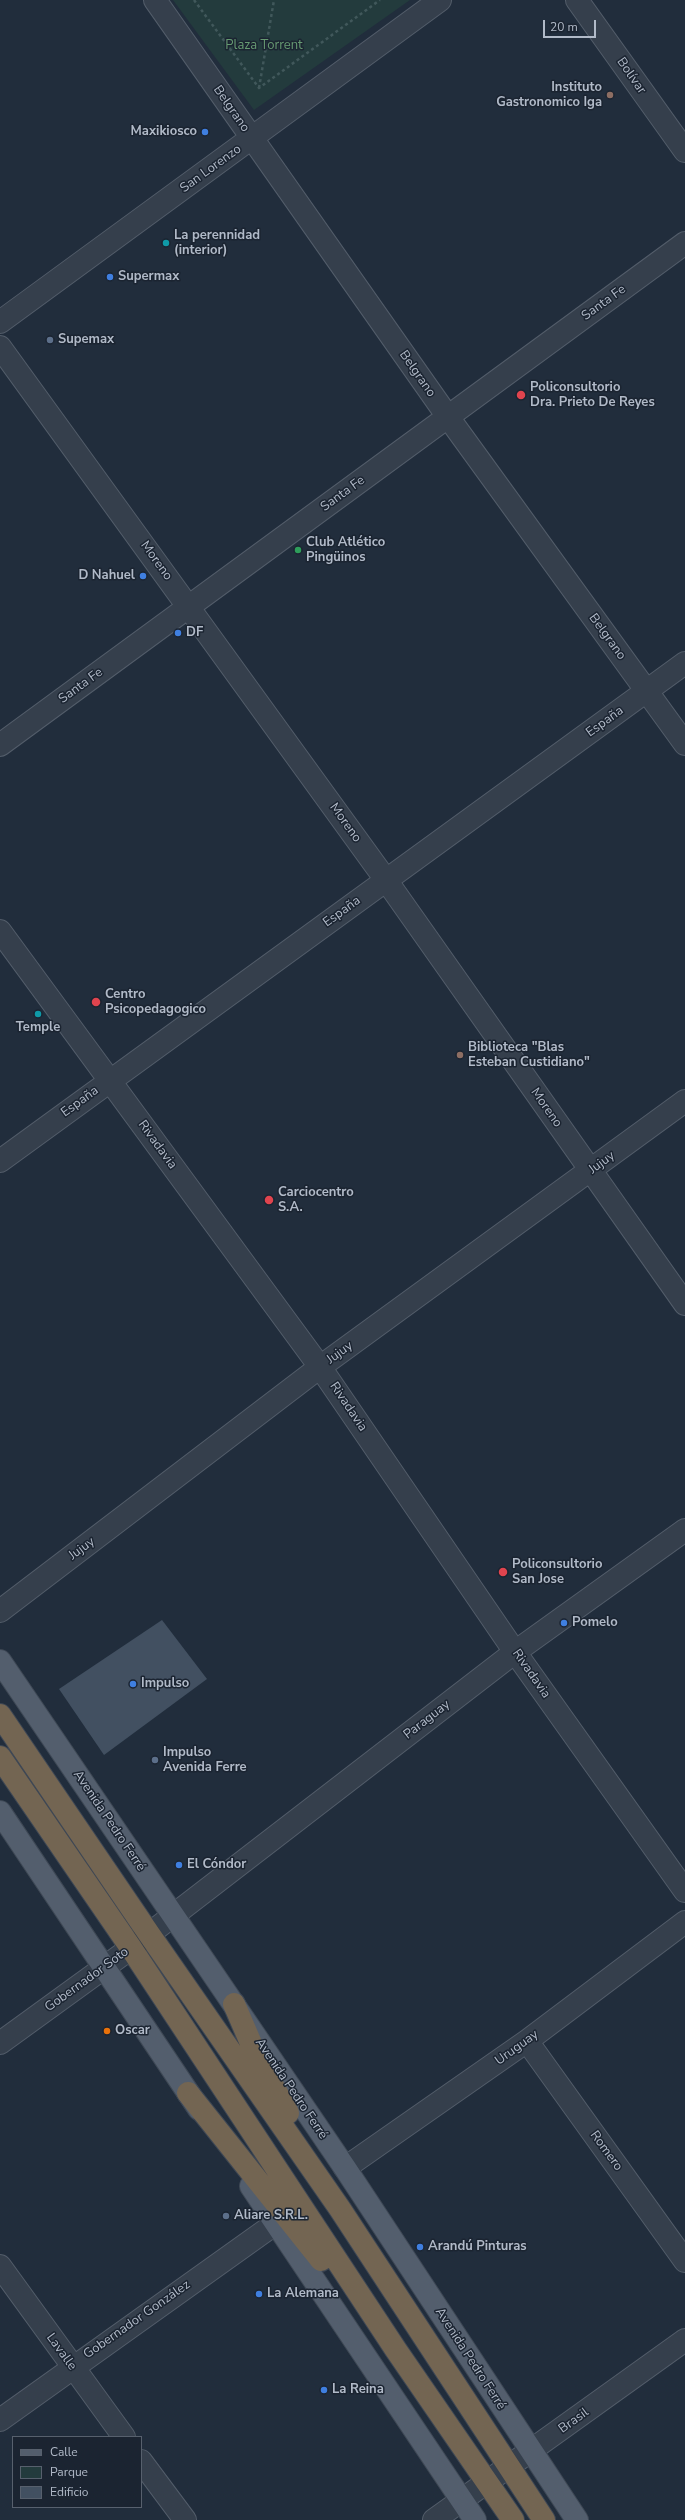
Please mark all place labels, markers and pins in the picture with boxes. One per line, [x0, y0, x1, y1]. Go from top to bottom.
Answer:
place label: Instituto Gastronomico Iga [496, 80, 602, 111]
marker: Instituto Gastronomico Iga [605, 90, 615, 100]
place label: Maxikiosco [131, 124, 197, 140]
marker: Maxikiosco [200, 127, 210, 137]
place label: La perennidad (interior) [174, 228, 260, 259]
marker: La perennidad (interior) [161, 238, 171, 248]
place label: Supermax [118, 269, 179, 285]
marker: Supermax [105, 272, 115, 282]
place label: Supemax [58, 332, 114, 348]
marker: Supemax [45, 335, 55, 345]
place label: Policonsultorio Dra. Prieto De Reyes [530, 380, 655, 411]
marker: Policonsultorio Dra. Prieto De Reyes [515, 389, 527, 401]
place label: Club Atlético Pingüinos [306, 535, 385, 566]
marker: Club Atlético Pingüinos [293, 545, 303, 555]
place label: D Nahuel [78, 568, 135, 584]
marker: D Nahuel [138, 571, 148, 581]
place label: DF [186, 625, 203, 641]
marker: DF [173, 628, 183, 638]
place label: Centro Psicopedagogico [105, 987, 206, 1018]
marker: Centro Psicopedagogico [90, 996, 102, 1008]
marker: Temple [33, 1009, 43, 1019]
place label: Temple [16, 1020, 60, 1036]
place label: Biblioteca "Blas Esteban Custidiano" [468, 1040, 590, 1071]
marker: Biblioteca "Blas Esteban Custidiano" [455, 1050, 465, 1060]
place label: Carciocentro S.A. [278, 1185, 354, 1216]
marker: Carciocentro S.A. [263, 1194, 275, 1206]
place label: Policonsultorio San Jose [512, 1557, 602, 1588]
marker: Policonsultorio San Jose [497, 1566, 509, 1578]
place label: Pomelo [572, 1615, 618, 1631]
marker: Pomelo [559, 1618, 569, 1628]
place label: Impulso [141, 1676, 189, 1692]
marker: Impulso [128, 1679, 138, 1689]
place label: Impulso Avenida Ferre [163, 1745, 247, 1776]
marker: Impulso Avenida Ferre [150, 1755, 160, 1765]
place label: El Cóndor [187, 1857, 246, 1873]
marker: El Cóndor [174, 1860, 184, 1870]
place label: Oscar [115, 2023, 150, 2039]
marker: Oscar [102, 2026, 112, 2036]
place label: Aliare S.R.L. [234, 2208, 308, 2224]
marker: Aliare S.R.L. [221, 2211, 231, 2221]
place label: Arandú Pinturas [428, 2239, 527, 2255]
marker: Arandú Pinturas [415, 2242, 425, 2252]
place label: La Alemana [267, 2286, 339, 2302]
marker: La Alemana [254, 2289, 264, 2299]
place label: La Reina [332, 2382, 384, 2398]
marker: La Reina [319, 2385, 329, 2395]

